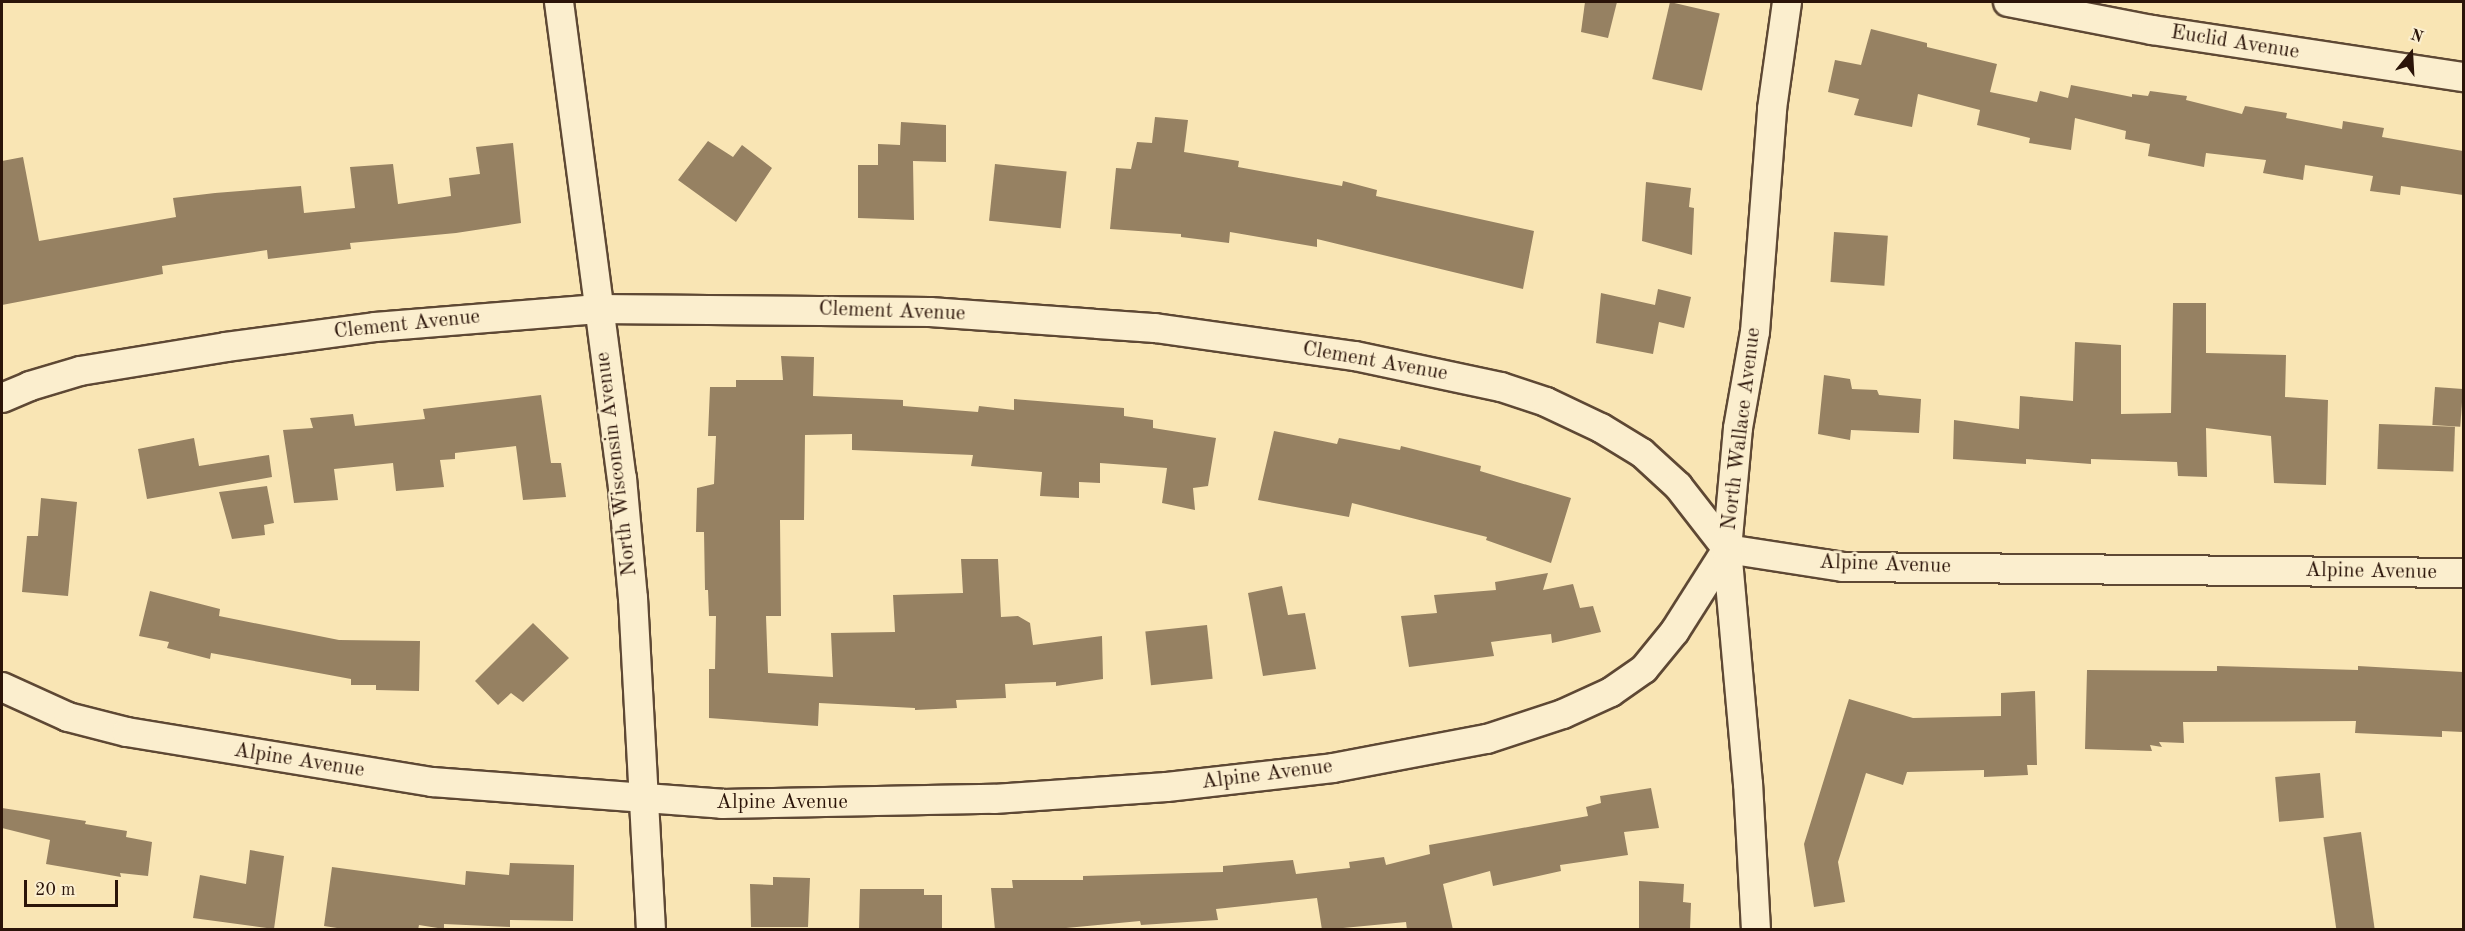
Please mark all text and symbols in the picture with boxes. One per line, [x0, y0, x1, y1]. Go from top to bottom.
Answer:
street label: Euclid Avenue [2169, 20, 2301, 66]
north arrow [2381, 24, 2441, 84]
text: N [2408, 27, 2425, 46]
street label: Clement Avenue [818, 297, 966, 327]
street label: Clement Avenue [333, 305, 481, 345]
street label: North Wallace Avenue [1717, 326, 1767, 532]
street label: Clement Avenue [1300, 337, 1450, 387]
street label: North Wisconsin Avenue [591, 350, 643, 578]
street label: Alpine Avenue [1819, 550, 1951, 580]
street label: Alpine Avenue [2305, 558, 2437, 586]
street label: Alpine Avenue [232, 738, 366, 784]
street label: Alpine Avenue [1200, 754, 1334, 796]
street label: Alpine Avenue [716, 790, 848, 816]
scale bar [27, 868, 122, 906]
text: 20 m [35, 881, 75, 899]

